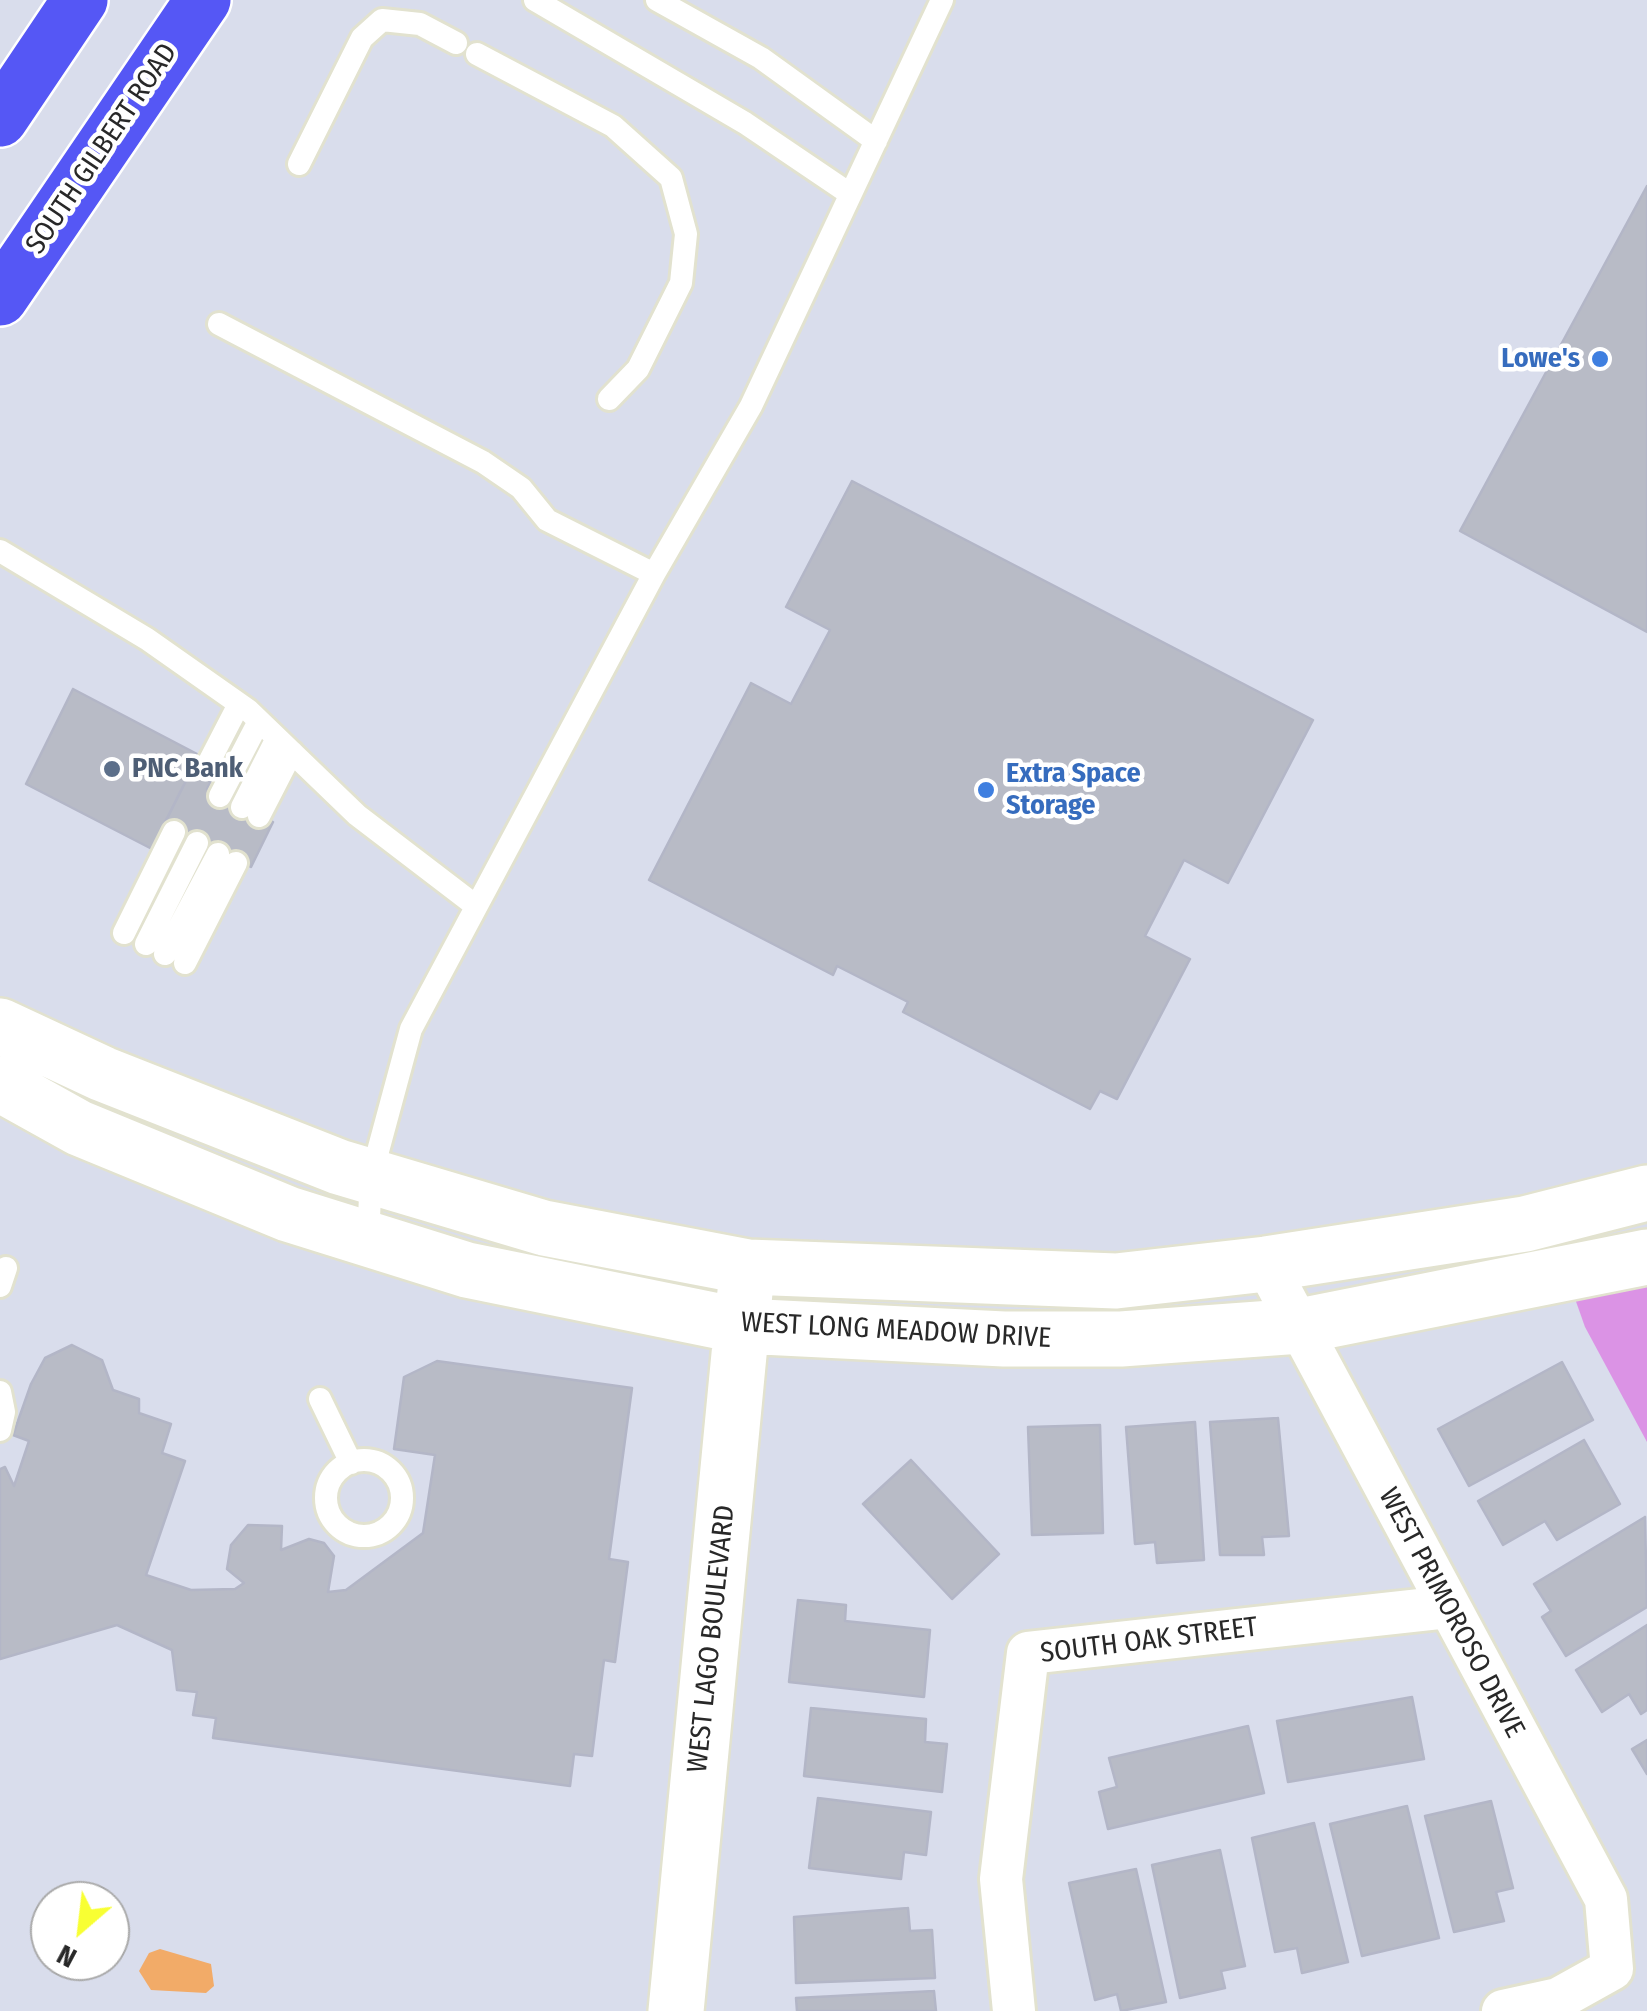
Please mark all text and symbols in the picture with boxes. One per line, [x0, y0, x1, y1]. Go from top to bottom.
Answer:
street label: SOUTH GILBERT ROAD [19, 38, 185, 260]
place label: Lowe's [1501, 342, 1580, 376]
marker: Lowe's [1589, 348, 1611, 370]
place label: PNC Bank [132, 752, 243, 786]
place label: Extra Space Storage [1006, 757, 1141, 823]
marker: PNC Bank [101, 758, 123, 780]
marker: Extra Space Storage [975, 779, 997, 801]
street label: WEST LONG MEADOW DRIVE [740, 1306, 1052, 1356]
street label: WEST PRIMOROSO DRIVE [1371, 1482, 1531, 1744]
street label: WEST LAGO BOULEVARD [681, 1504, 743, 1774]
street label: SOUTH OAK STREET [1038, 1611, 1260, 1671]
north arrow [30, 1881, 130, 1981]
text: N [51, 1938, 82, 1975]

